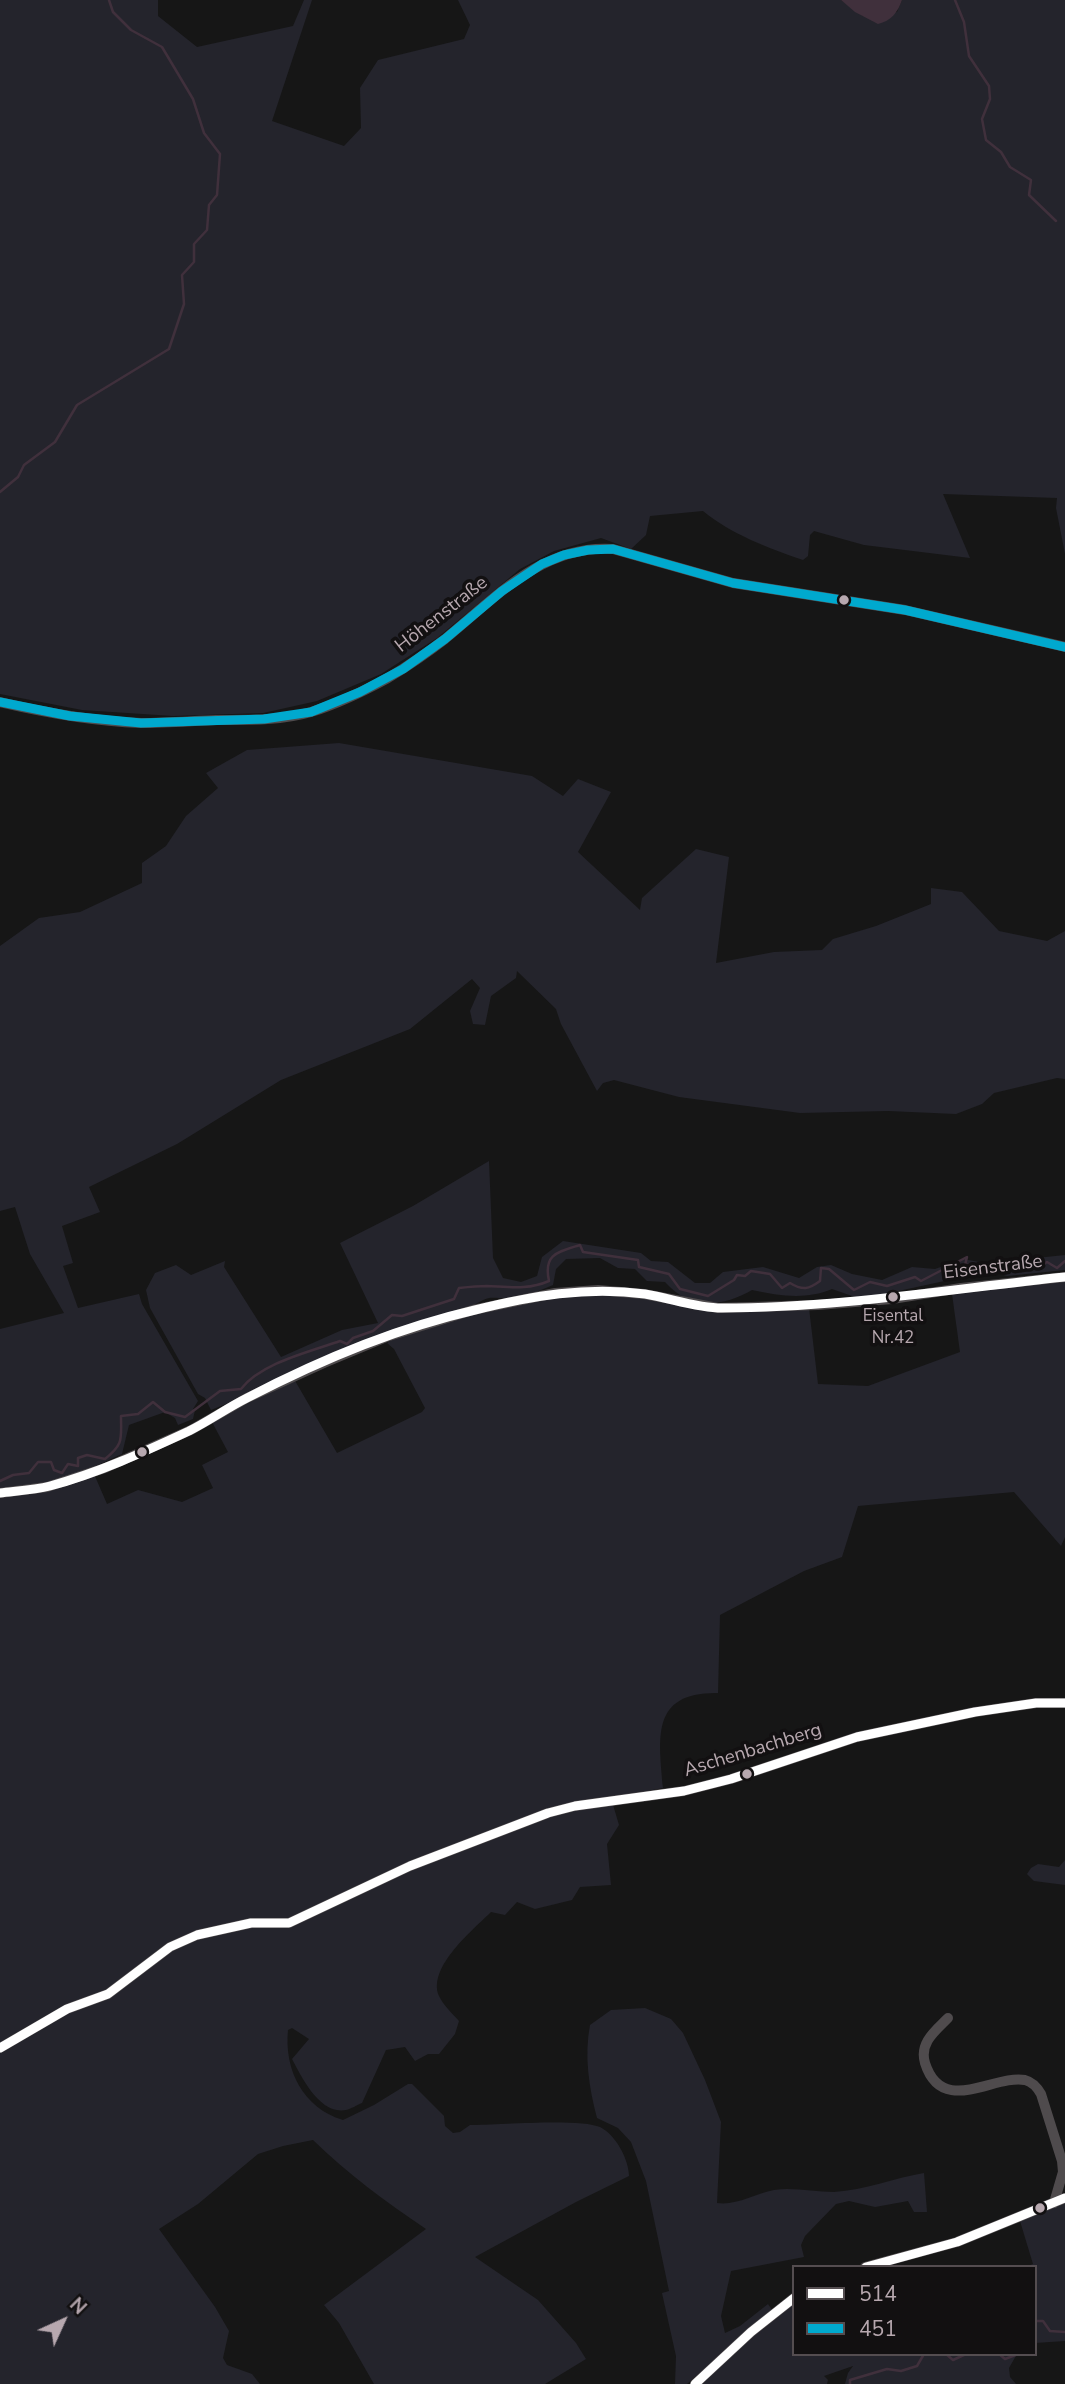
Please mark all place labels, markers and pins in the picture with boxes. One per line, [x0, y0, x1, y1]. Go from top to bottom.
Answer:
unlabelled marker [837, 593, 851, 607]
marker: Eisental Nr.42 [886, 1290, 900, 1304]
place label: Eisental Nr.42 [863, 1307, 923, 1347]
unlabelled marker [135, 1445, 149, 1459]
unlabelled marker [740, 1767, 754, 1781]
unlabelled marker [1033, 2201, 1047, 2215]

